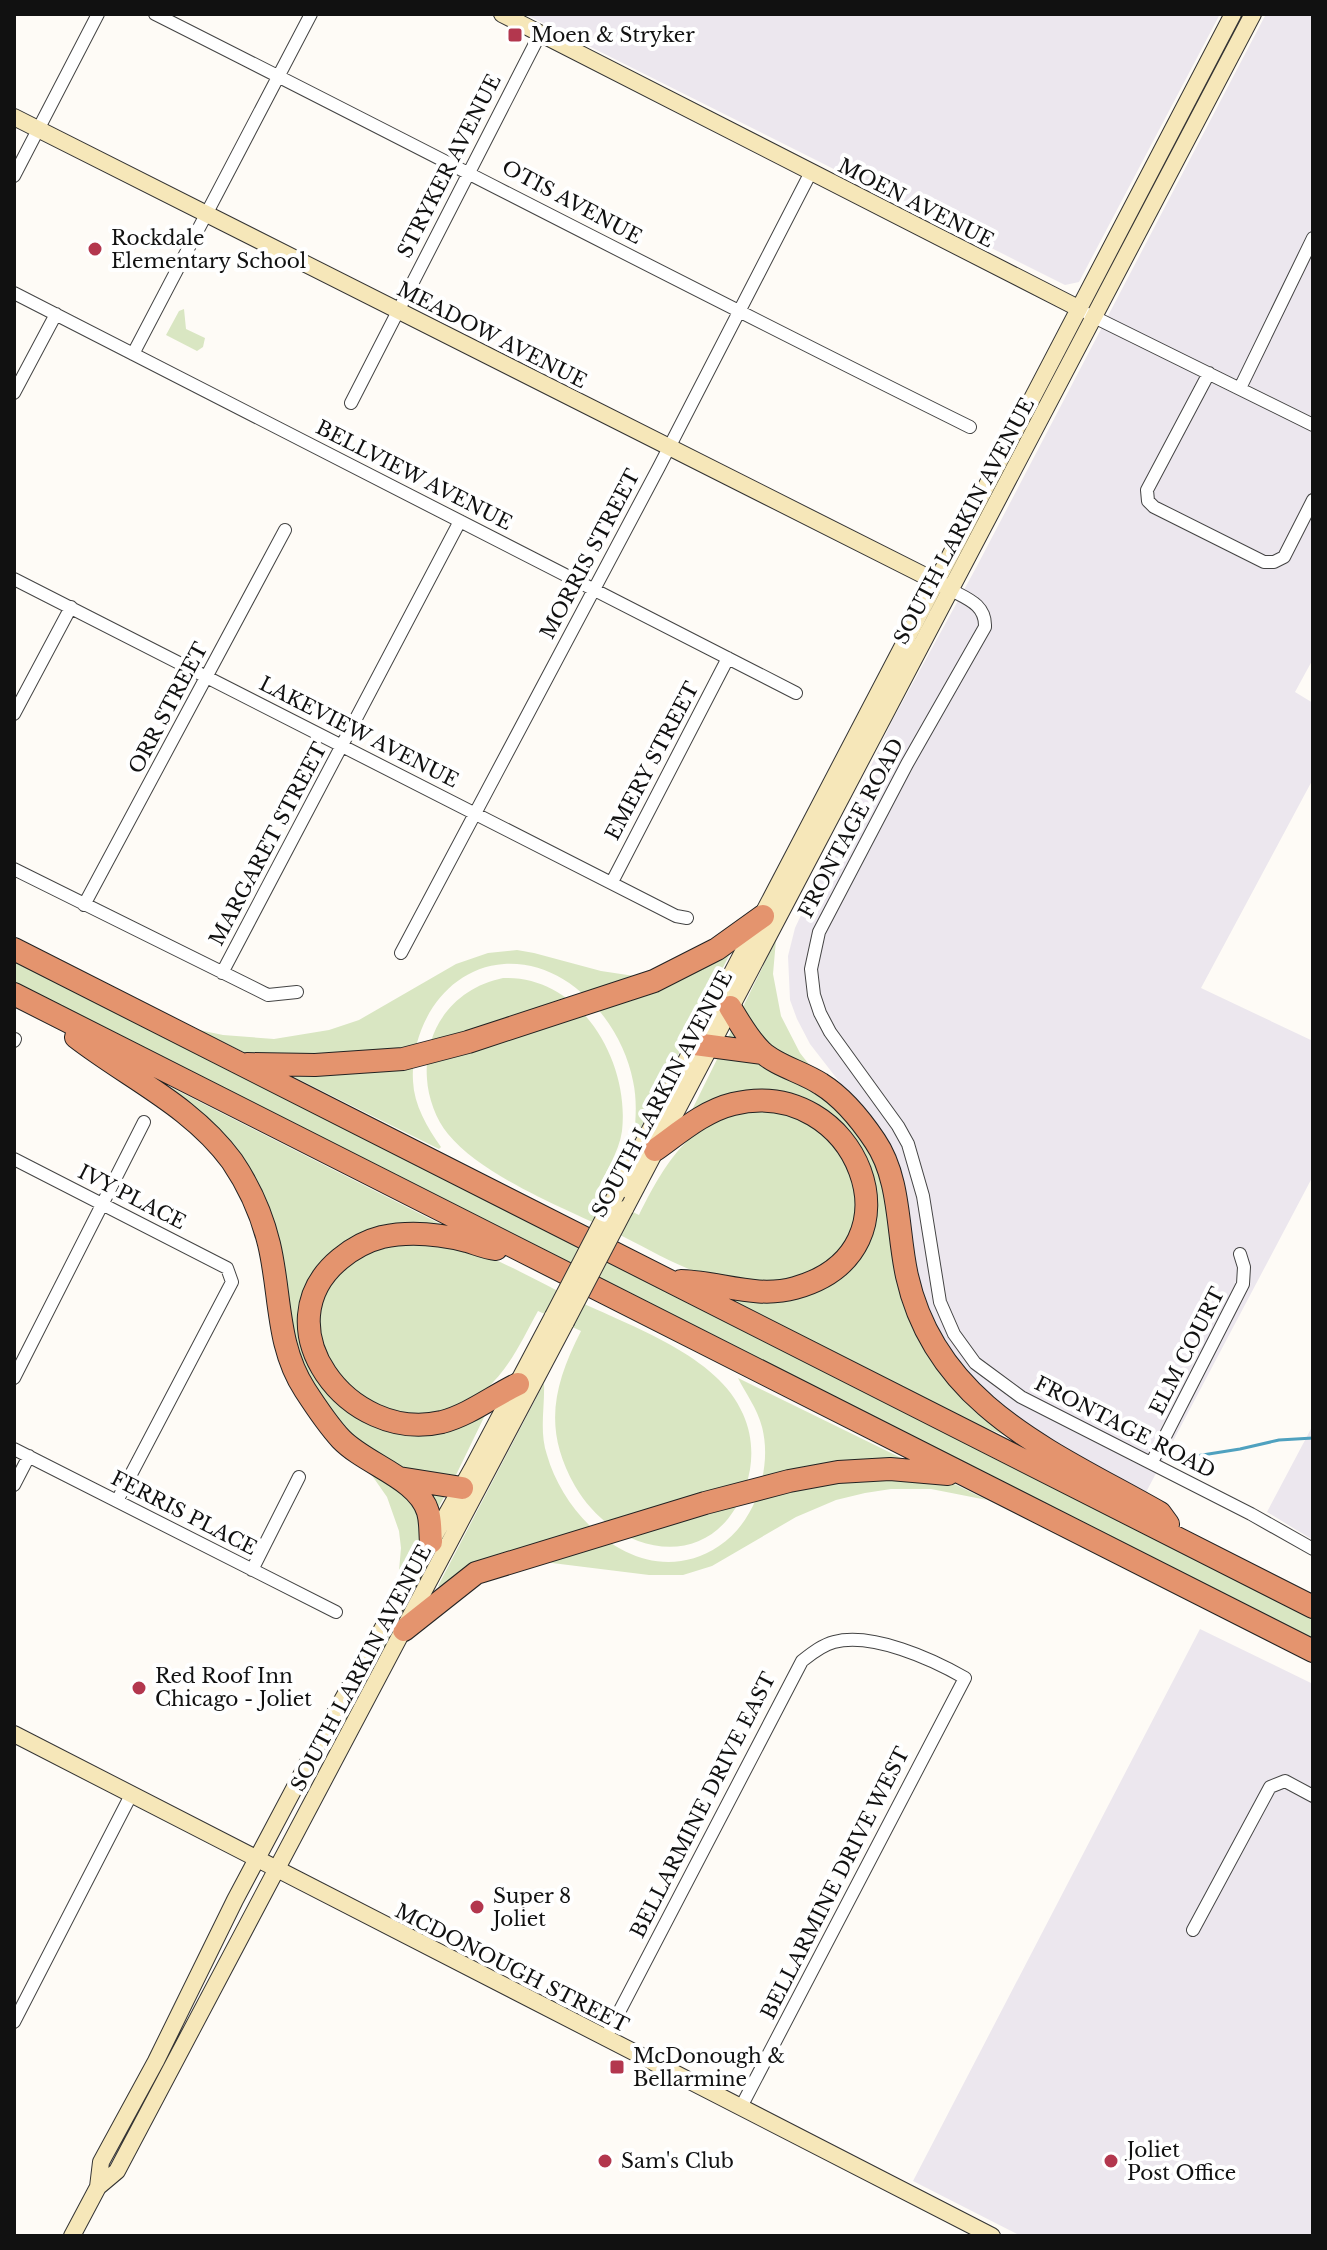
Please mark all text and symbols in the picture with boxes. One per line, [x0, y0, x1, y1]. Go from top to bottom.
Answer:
place label: Moen & Stryker [531, 23, 695, 47]
marker: Moen & Stryker [506, 26, 524, 44]
street label: STRYKER AVENUE [392, 70, 506, 262]
street label: MOEN AVENUE [834, 153, 998, 253]
street label: OTIS AVENUE [498, 155, 646, 249]
place label: Rockdale Elementary School [111, 226, 306, 273]
marker: Rockdale Elementary School [86, 240, 104, 258]
street label: MEADOW AVENUE [393, 277, 591, 393]
street label: SOUTH LARKIN AVENUE [889, 394, 1039, 648]
street label: BELLVIEW AVENUE [312, 415, 516, 535]
street label: MORRIS STREET [535, 465, 645, 643]
street label: ORR STREET [123, 638, 213, 778]
street label: LAKEVIEW AVENUE [255, 671, 463, 793]
street label: EMERY STREET [600, 678, 704, 844]
street label: FRONTAGE ROAD [794, 734, 908, 922]
street label: MARGARET STREET [204, 738, 332, 950]
street label: SOUTH LARKIN AVENUE [587, 967, 737, 1221]
street label: IVY PLACE [74, 1160, 190, 1234]
street label: ELM COURT [1145, 1283, 1229, 1419]
street label: FRONTAGE ROAD [1031, 1371, 1219, 1483]
street label: FERRIS PLACE [107, 1466, 261, 1560]
street label: SOUTH LARKIN AVENUE [286, 1541, 436, 1795]
place label: Red Roof Inn Chicago - Joliet [155, 1664, 312, 1711]
street label: BELLARMINE DRIVE EAST [625, 1668, 781, 1942]
marker: Red Roof Inn Chicago - Joliet [130, 1679, 148, 1697]
street label: BELLARMINE DRIVE WEST [756, 1743, 914, 2023]
place label: Super 8 Joliet [490, 1884, 571, 1931]
marker: Super 8 Joliet [468, 1898, 486, 1916]
street label: MCDONOUGH STREET [391, 1899, 633, 2037]
place label: McDonough & Bellarmine [633, 2044, 785, 2091]
marker: McDonough & Bellarmine [608, 2058, 626, 2076]
place label: Joliet Post Office [1124, 2138, 1236, 2185]
place label: Sam's Club [621, 2149, 734, 2173]
marker: Sam's Club [596, 2152, 614, 2170]
marker: Joliet Post Office [1102, 2152, 1120, 2170]

